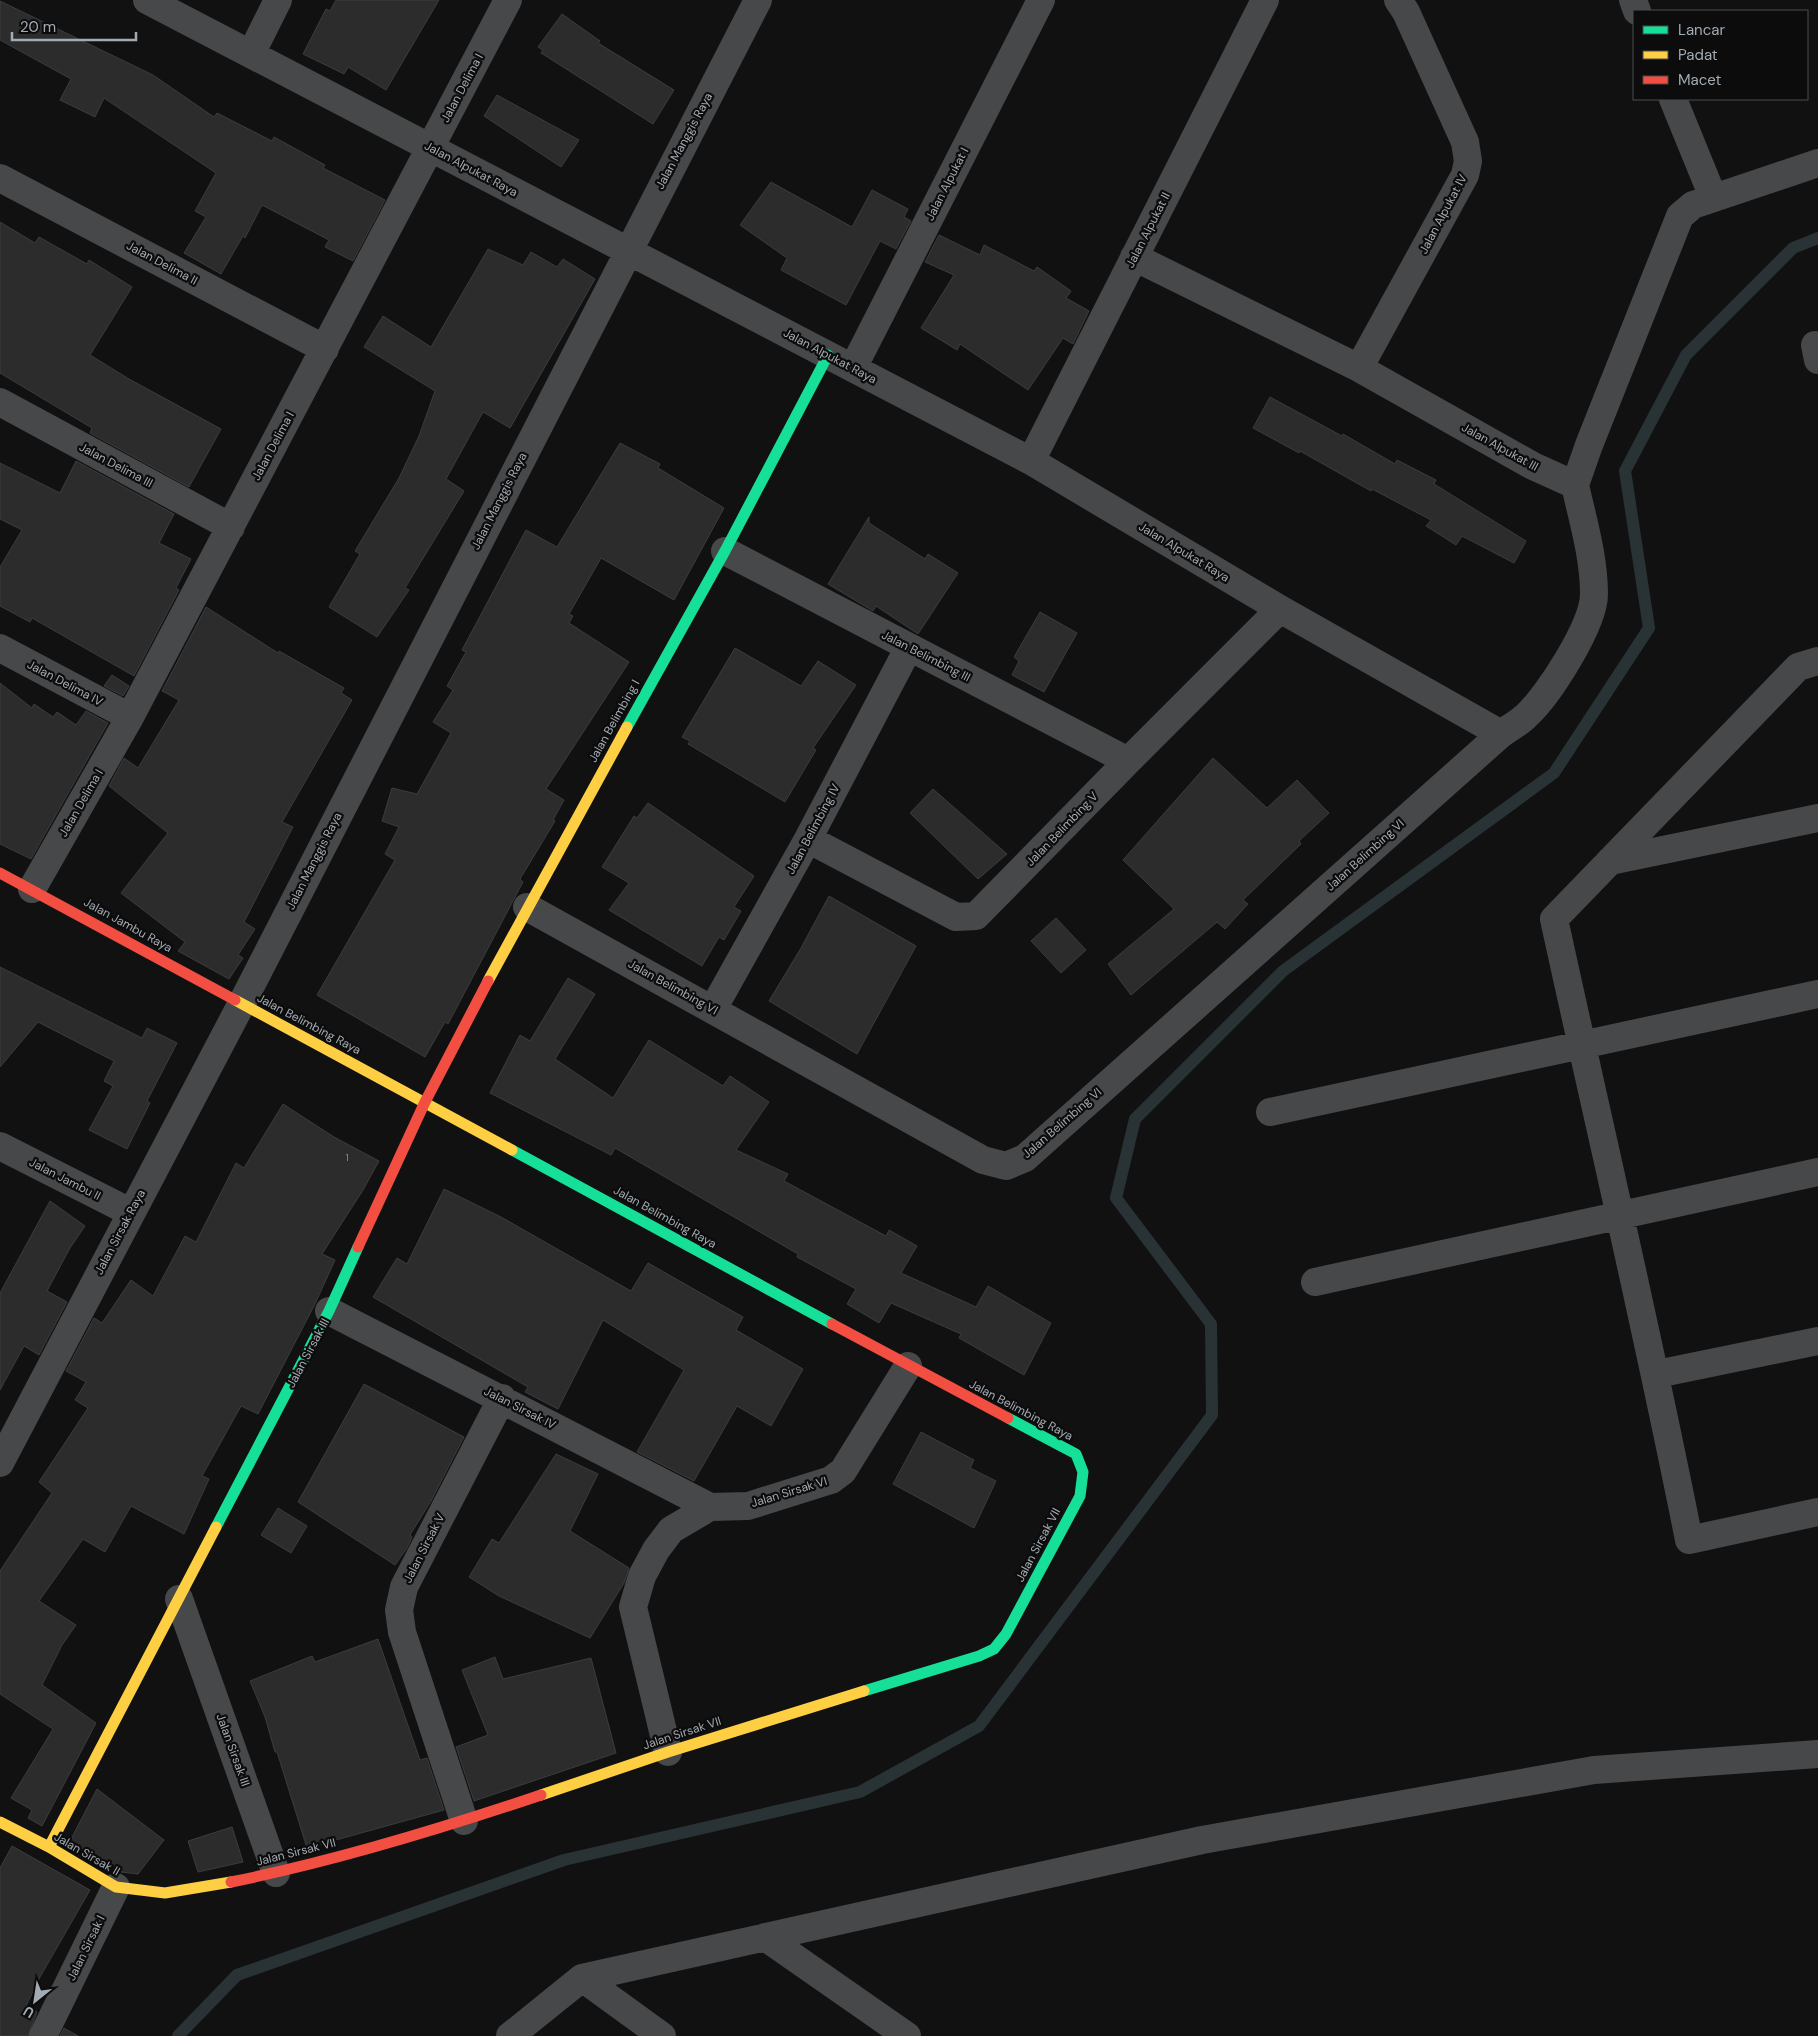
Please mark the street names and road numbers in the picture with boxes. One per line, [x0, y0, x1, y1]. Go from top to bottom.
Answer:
street label: Jalan Delima I [437, 51, 487, 125]
street label: Jalan Manggis Raya [652, 90, 716, 192]
street label: Jalan Alpukat Raya [422, 138, 520, 200]
street label: Jalan Alpukat I [922, 145, 972, 223]
street label: Jalan Alpukat IV [1415, 171, 1471, 257]
street label: Jalan Alpukat II [1122, 190, 1174, 270]
street label: Jalan Delima II [124, 238, 200, 288]
street label: Jalan Alpukat Raya [781, 325, 879, 387]
street label: Jalan Delima I [248, 409, 298, 483]
street label: Jalan Alpukat III [1459, 419, 1541, 475]
street label: Jalan Delima III [76, 439, 156, 491]
street label: Jalan Manggis Raya [468, 450, 530, 552]
street label: Jalan Alpukat Raya [1136, 519, 1232, 585]
street label: Jalan Belimbing III [879, 627, 973, 685]
street label: Jalan Delima IV [24, 656, 106, 710]
street label: Jalan Belimbing I [585, 677, 643, 765]
street label: Jalan Delima I [55, 766, 107, 840]
street label: Jalan Belimbing IV [782, 781, 844, 877]
street label: Jalan Belimbing V [1022, 788, 1102, 870]
street label: Jalan Manggis Raya [283, 810, 345, 912]
street label: Jalan Belimbing VI [1322, 816, 1408, 894]
street label: Jalan Jambu Raya [81, 894, 175, 956]
street label: Jalan Belimbing VI [625, 956, 721, 1018]
street label: Jalan Belimbing Raya [254, 990, 364, 1058]
street label: Jalan Belimbing VI [1019, 1084, 1105, 1162]
street label: Jalan Jambu II [27, 1154, 103, 1204]
street label: Jalan Belimbing Raya [611, 1182, 719, 1252]
street label: Jalan Sirsak Raya [91, 1187, 149, 1277]
street label: Jalan Sirsak III [283, 1316, 333, 1390]
street label: Jalan Belimbing Raya [966, 1376, 1076, 1444]
street label: Jalan Sirsak IV [481, 1383, 559, 1433]
street label: Jalan Sirsak VI [749, 1473, 829, 1511]
street label: Jalan Sirsak VII [1012, 1505, 1064, 1585]
street label: Jalan Sirsak V [400, 1511, 448, 1585]
street label: Jalan Sirsak III [212, 1711, 254, 1789]
street label: Jalan Sirsak VII [641, 1713, 723, 1753]
street label: Jalan Sirsak II [51, 1829, 123, 1879]
street label: Jalan Sirsak VII [255, 1834, 337, 1870]
street label: Jalan Sirsak I [63, 1913, 109, 1983]

